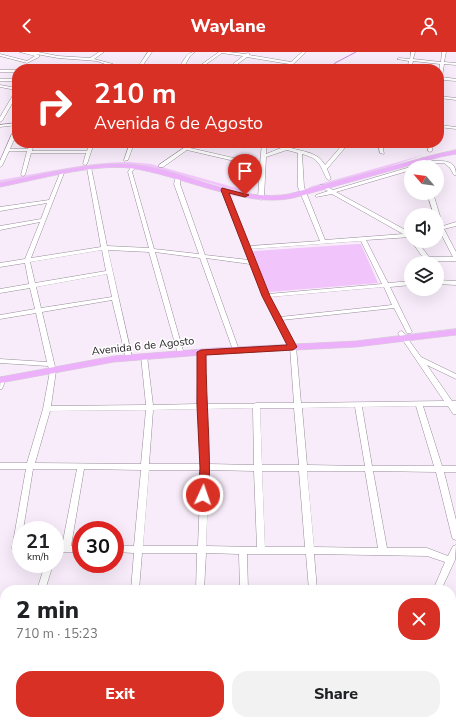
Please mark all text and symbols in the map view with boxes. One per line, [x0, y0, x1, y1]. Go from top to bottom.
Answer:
text: Waylane [190, 14, 266, 38]
icon: back [16, 15, 38, 37]
icon: person [418, 15, 440, 37]
text: 210 m [94, 75, 177, 113]
icon: right [28, 80, 80, 132]
text: Avenida 6 de Agosto [94, 111, 263, 135]
pin [228, 154, 262, 195]
icon: arrive [234, 160, 256, 182]
north arrow [404, 160, 444, 200]
map controls [404, 160, 444, 296]
button: sound [404, 208, 444, 248]
button: layers [404, 256, 444, 296]
street label: Avenida 6 de Agosto [91, 333, 195, 359]
position arrow [182, 474, 224, 516]
speed limit sign: 30 [72, 521, 124, 573]
text: 21 [26, 528, 50, 555]
text: km/h [27, 550, 49, 564]
text: 2 min [16, 594, 79, 626]
button: close [398, 598, 440, 640]
text: 710 m · 15:23 [16, 625, 98, 643]
button: Exit [16, 671, 224, 717]
button: Share [232, 671, 440, 717]

